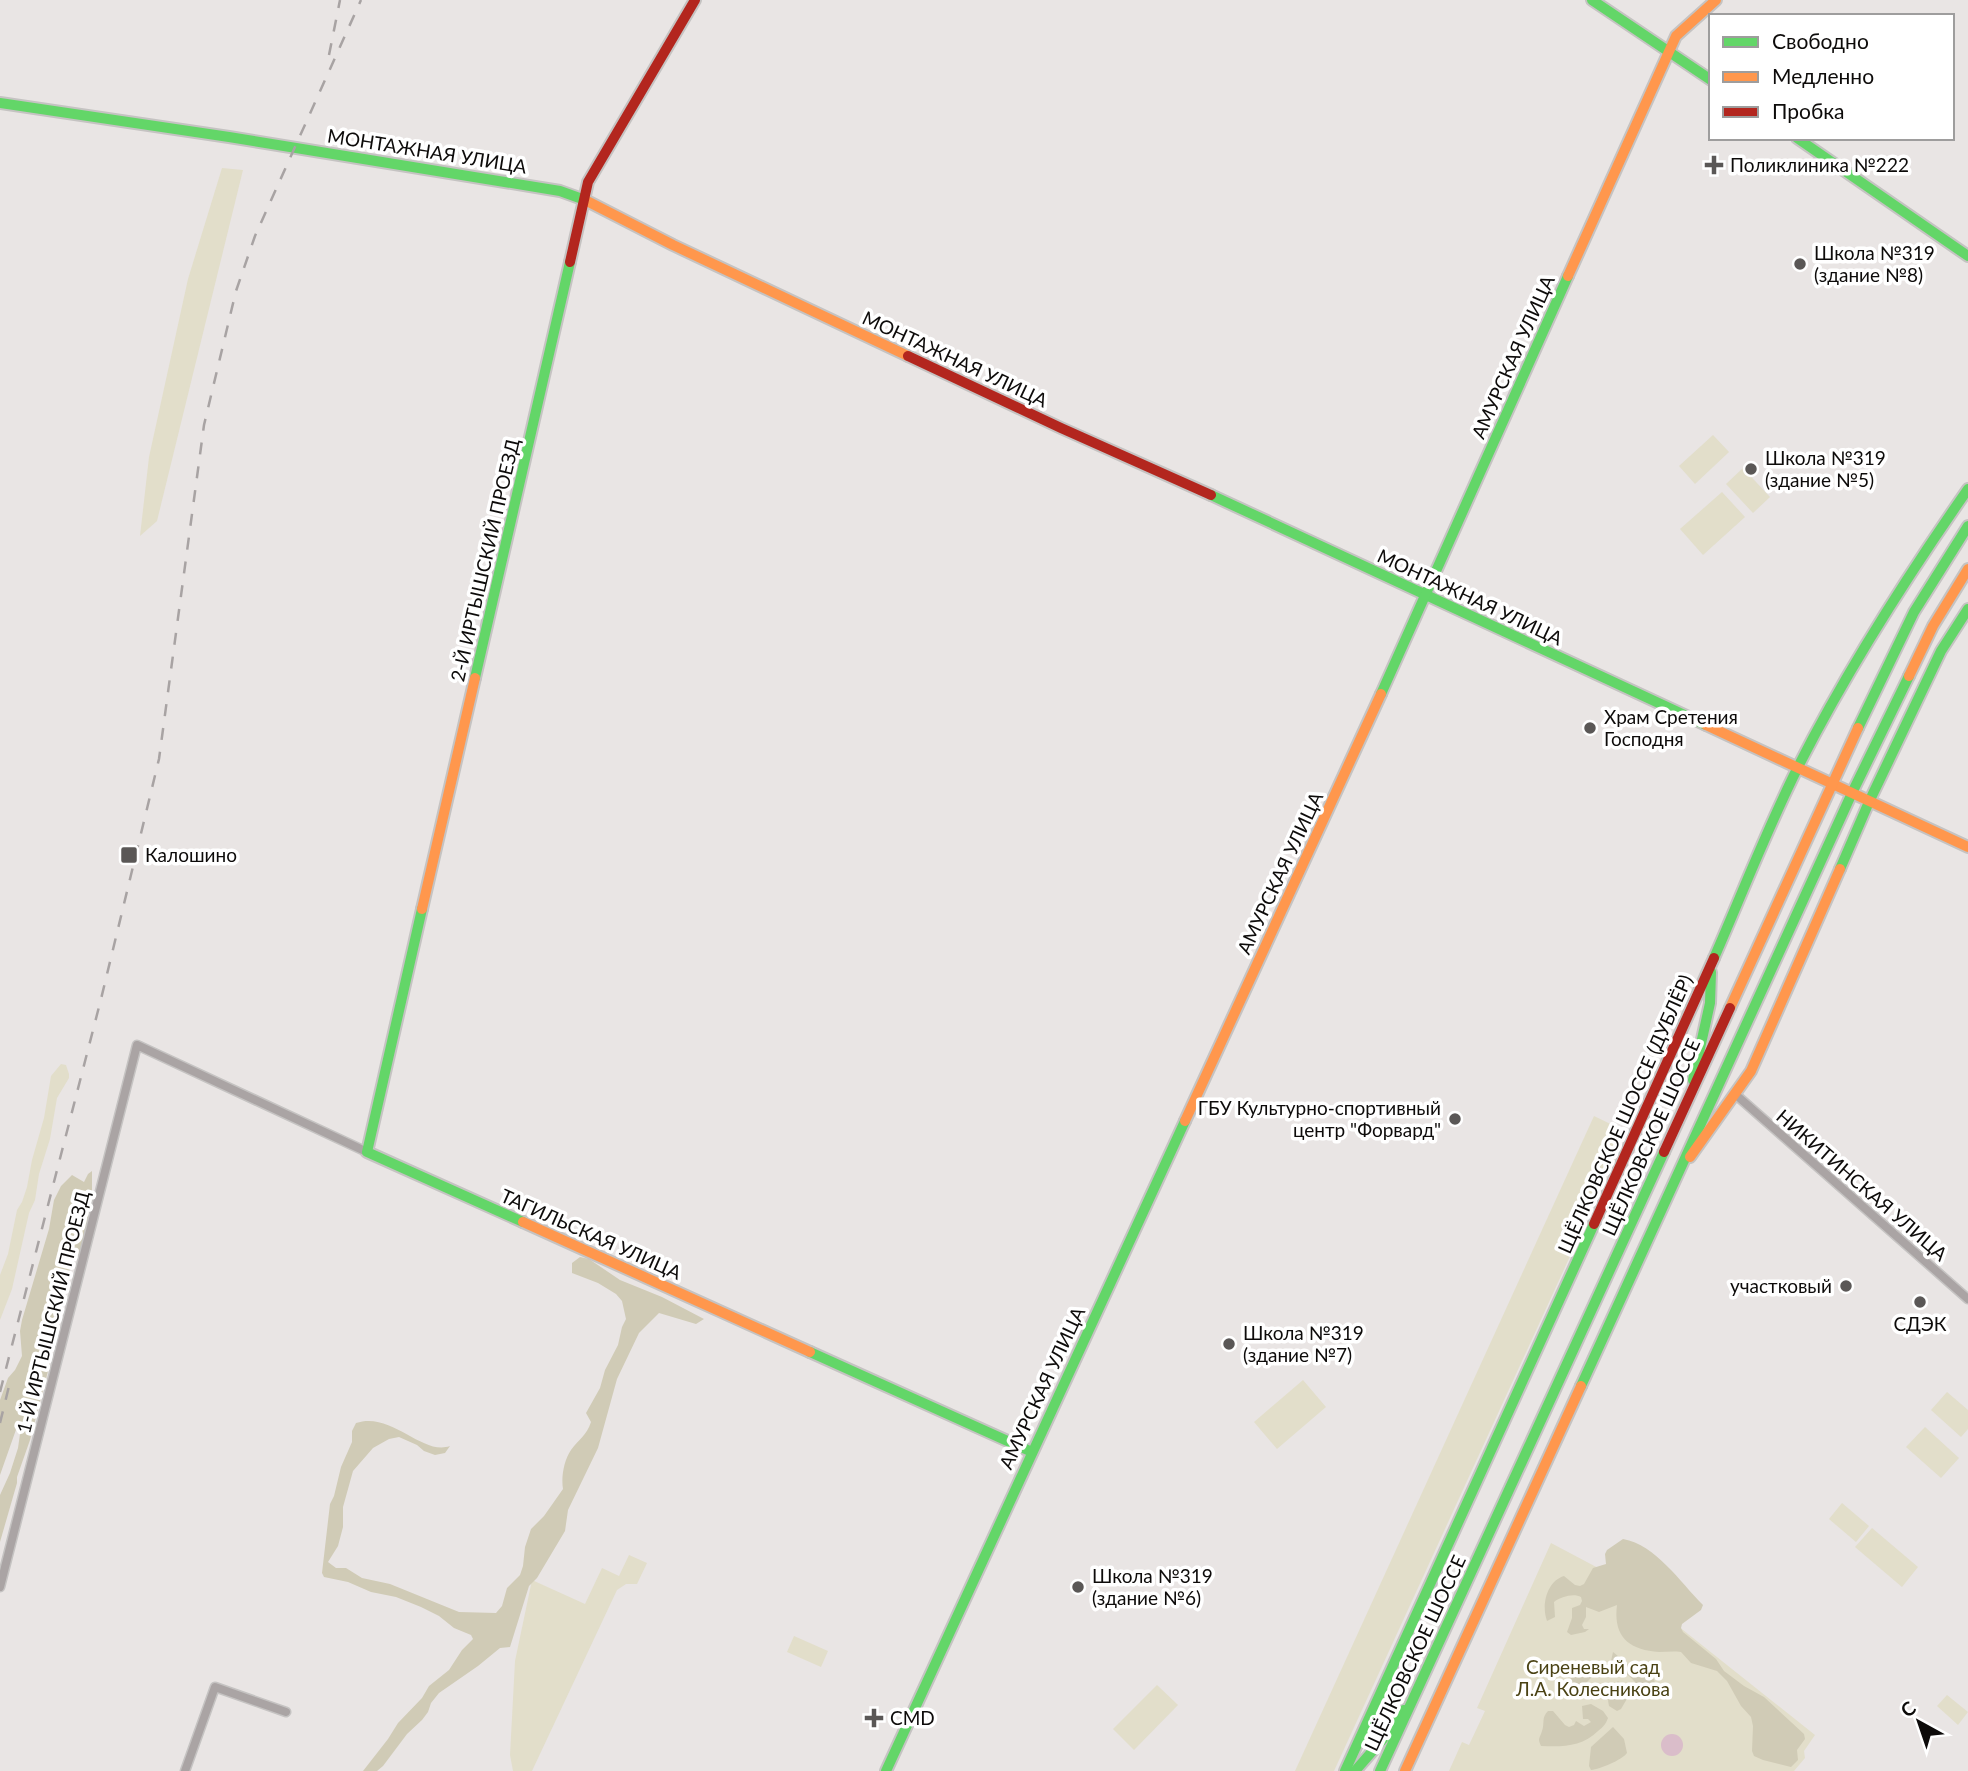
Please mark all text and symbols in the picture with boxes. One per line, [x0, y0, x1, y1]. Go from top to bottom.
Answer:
legend [1709, 14, 1954, 140]
text: Свободно [1772, 28, 1869, 53]
text: Медленно [1772, 63, 1874, 88]
text: Пробка [1772, 98, 1845, 123]
street label: МОНТАЖНАЯ УЛИЦА [326, 123, 528, 178]
place label: Поликлиника №222 [1730, 153, 1909, 176]
marker: Поликлиника №222 [1704, 155, 1724, 175]
place label: Школа №319 (здание №8) [1814, 241, 1935, 286]
marker: Школа №319 (здание №8) [1792, 256, 1808, 272]
street label: АМУРСКАЯ УЛИЦА [1466, 271, 1559, 442]
street label: МОНТАЖНАЯ УЛИЦА [859, 306, 1051, 412]
street label: 2-Й ИРТЫШСКИЙ ПРОЕЗД [445, 436, 524, 684]
place label: Школа №319 (здание №5) [1765, 446, 1886, 491]
marker: Школа №319 (здание №5) [1743, 461, 1759, 477]
street label: МОНТАЖНАЯ УЛИЦА [1374, 544, 1566, 650]
place label: Храм Сретения Господня [1604, 705, 1738, 750]
marker: Храм Сретения Господня [1582, 720, 1598, 736]
street label: АМУРСКАЯ УЛИЦА [1232, 788, 1327, 958]
place label: Калошино [145, 843, 237, 866]
marker: Калошино [119, 845, 139, 865]
street label: ЩЁЛКОВСКОЕ ШОССЕ (ДУБЛЁР) [1553, 971, 1697, 1257]
street label: ЩЁЛКОВСКОЕ ШОССЕ [1597, 1035, 1705, 1239]
place label: ГБУ Культурно-спортивный центр "Форвард" [1198, 1096, 1441, 1141]
street label: НИКИТИНСКАЯ УЛИЦА [1772, 1104, 1953, 1265]
marker: ГБУ Культурно-спортивный центр "Форвард" [1447, 1111, 1463, 1127]
street label: ТАГИЛЬСКАЯ УЛИЦА [497, 1183, 685, 1284]
street label: 1-Й ИРТЫШСКИЙ ПРОЕЗД [11, 1188, 94, 1435]
place label: участковый [1730, 1274, 1832, 1297]
marker: участковый [1838, 1278, 1854, 1294]
marker: СДЭК [1912, 1294, 1928, 1310]
street label: АМУРСКАЯ УЛИЦА [994, 1303, 1089, 1473]
place label: СДЭК [1893, 1312, 1947, 1335]
place label: Школа №319 (здание №7) [1243, 1321, 1364, 1366]
marker: Школа №319 (здание №7) [1221, 1336, 1237, 1352]
street label: ЩЁЛКОВСКОЕ ШОССЕ [1359, 1551, 1470, 1754]
place label: Школа №319 (здание №6) [1092, 1564, 1213, 1609]
marker: Школа №319 (здание №6) [1070, 1579, 1086, 1595]
park label: Сиреневый сад Л.А. Колесникова [1515, 1655, 1670, 1700]
north arrow [1884, 1687, 1954, 1757]
text: С [1896, 1695, 1920, 1721]
place label: CMD [890, 1706, 935, 1729]
marker: CMD [864, 1708, 884, 1728]

